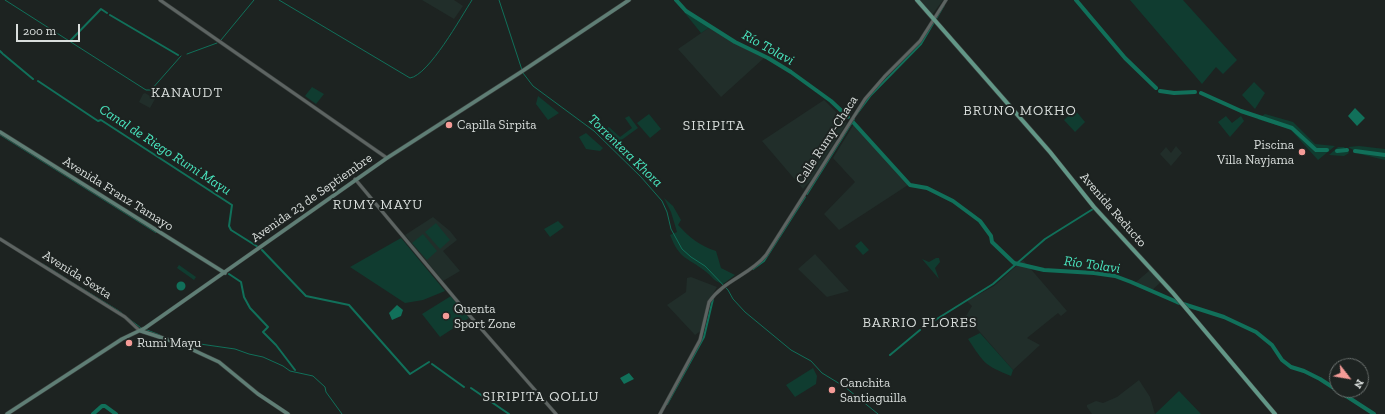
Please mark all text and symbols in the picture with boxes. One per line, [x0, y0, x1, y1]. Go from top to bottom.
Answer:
scale bar [18, 16, 82, 42]
text: 200 m [23, 24, 56, 38]
water label: Río Tolavi [739, 27, 797, 69]
district label: KANAUDT [151, 85, 223, 101]
street label: Calle Rumy-Chaca [793, 93, 861, 187]
water label: Canal de Riego Rumi Mayu [96, 101, 234, 199]
district label: BRUNO MOKHO [963, 103, 1077, 119]
water label: Torrentera Khora [584, 111, 666, 191]
place label: Capilla Sirpita [457, 117, 537, 133]
district label: SIRIPITA [683, 118, 745, 134]
marker: Capilla Sirpita [444, 120, 454, 130]
place label: Piscina Villa Nayjama [1217, 137, 1294, 168]
marker: Piscina Villa Nayjama [1297, 147, 1307, 157]
street label: Avenida 23 de Septiembre [248, 150, 376, 246]
street label: Avenida Franz Tamayo [60, 154, 176, 234]
street label: Avenida Reducto [1076, 170, 1150, 250]
district label: RUMY MAYU [333, 197, 423, 213]
street label: Avenida Sexta [40, 248, 114, 302]
water label: Río Tolavi [1063, 253, 1121, 277]
place label: Quenta Sport Zone [454, 301, 516, 332]
marker: Quenta Sport Zone [441, 311, 451, 321]
district label: BARRIO FLORES [862, 315, 978, 331]
place label: Rumi Mayu [137, 335, 201, 351]
marker: Rumi Mayu [124, 338, 134, 348]
north arrow [1329, 358, 1369, 398]
place label: Canchita Santiaguilla [840, 375, 907, 406]
text: N [1351, 377, 1367, 391]
marker: Canchita Santiaguilla [827, 385, 837, 395]
district label: SIRIPITA QOLLU [482, 389, 600, 405]

